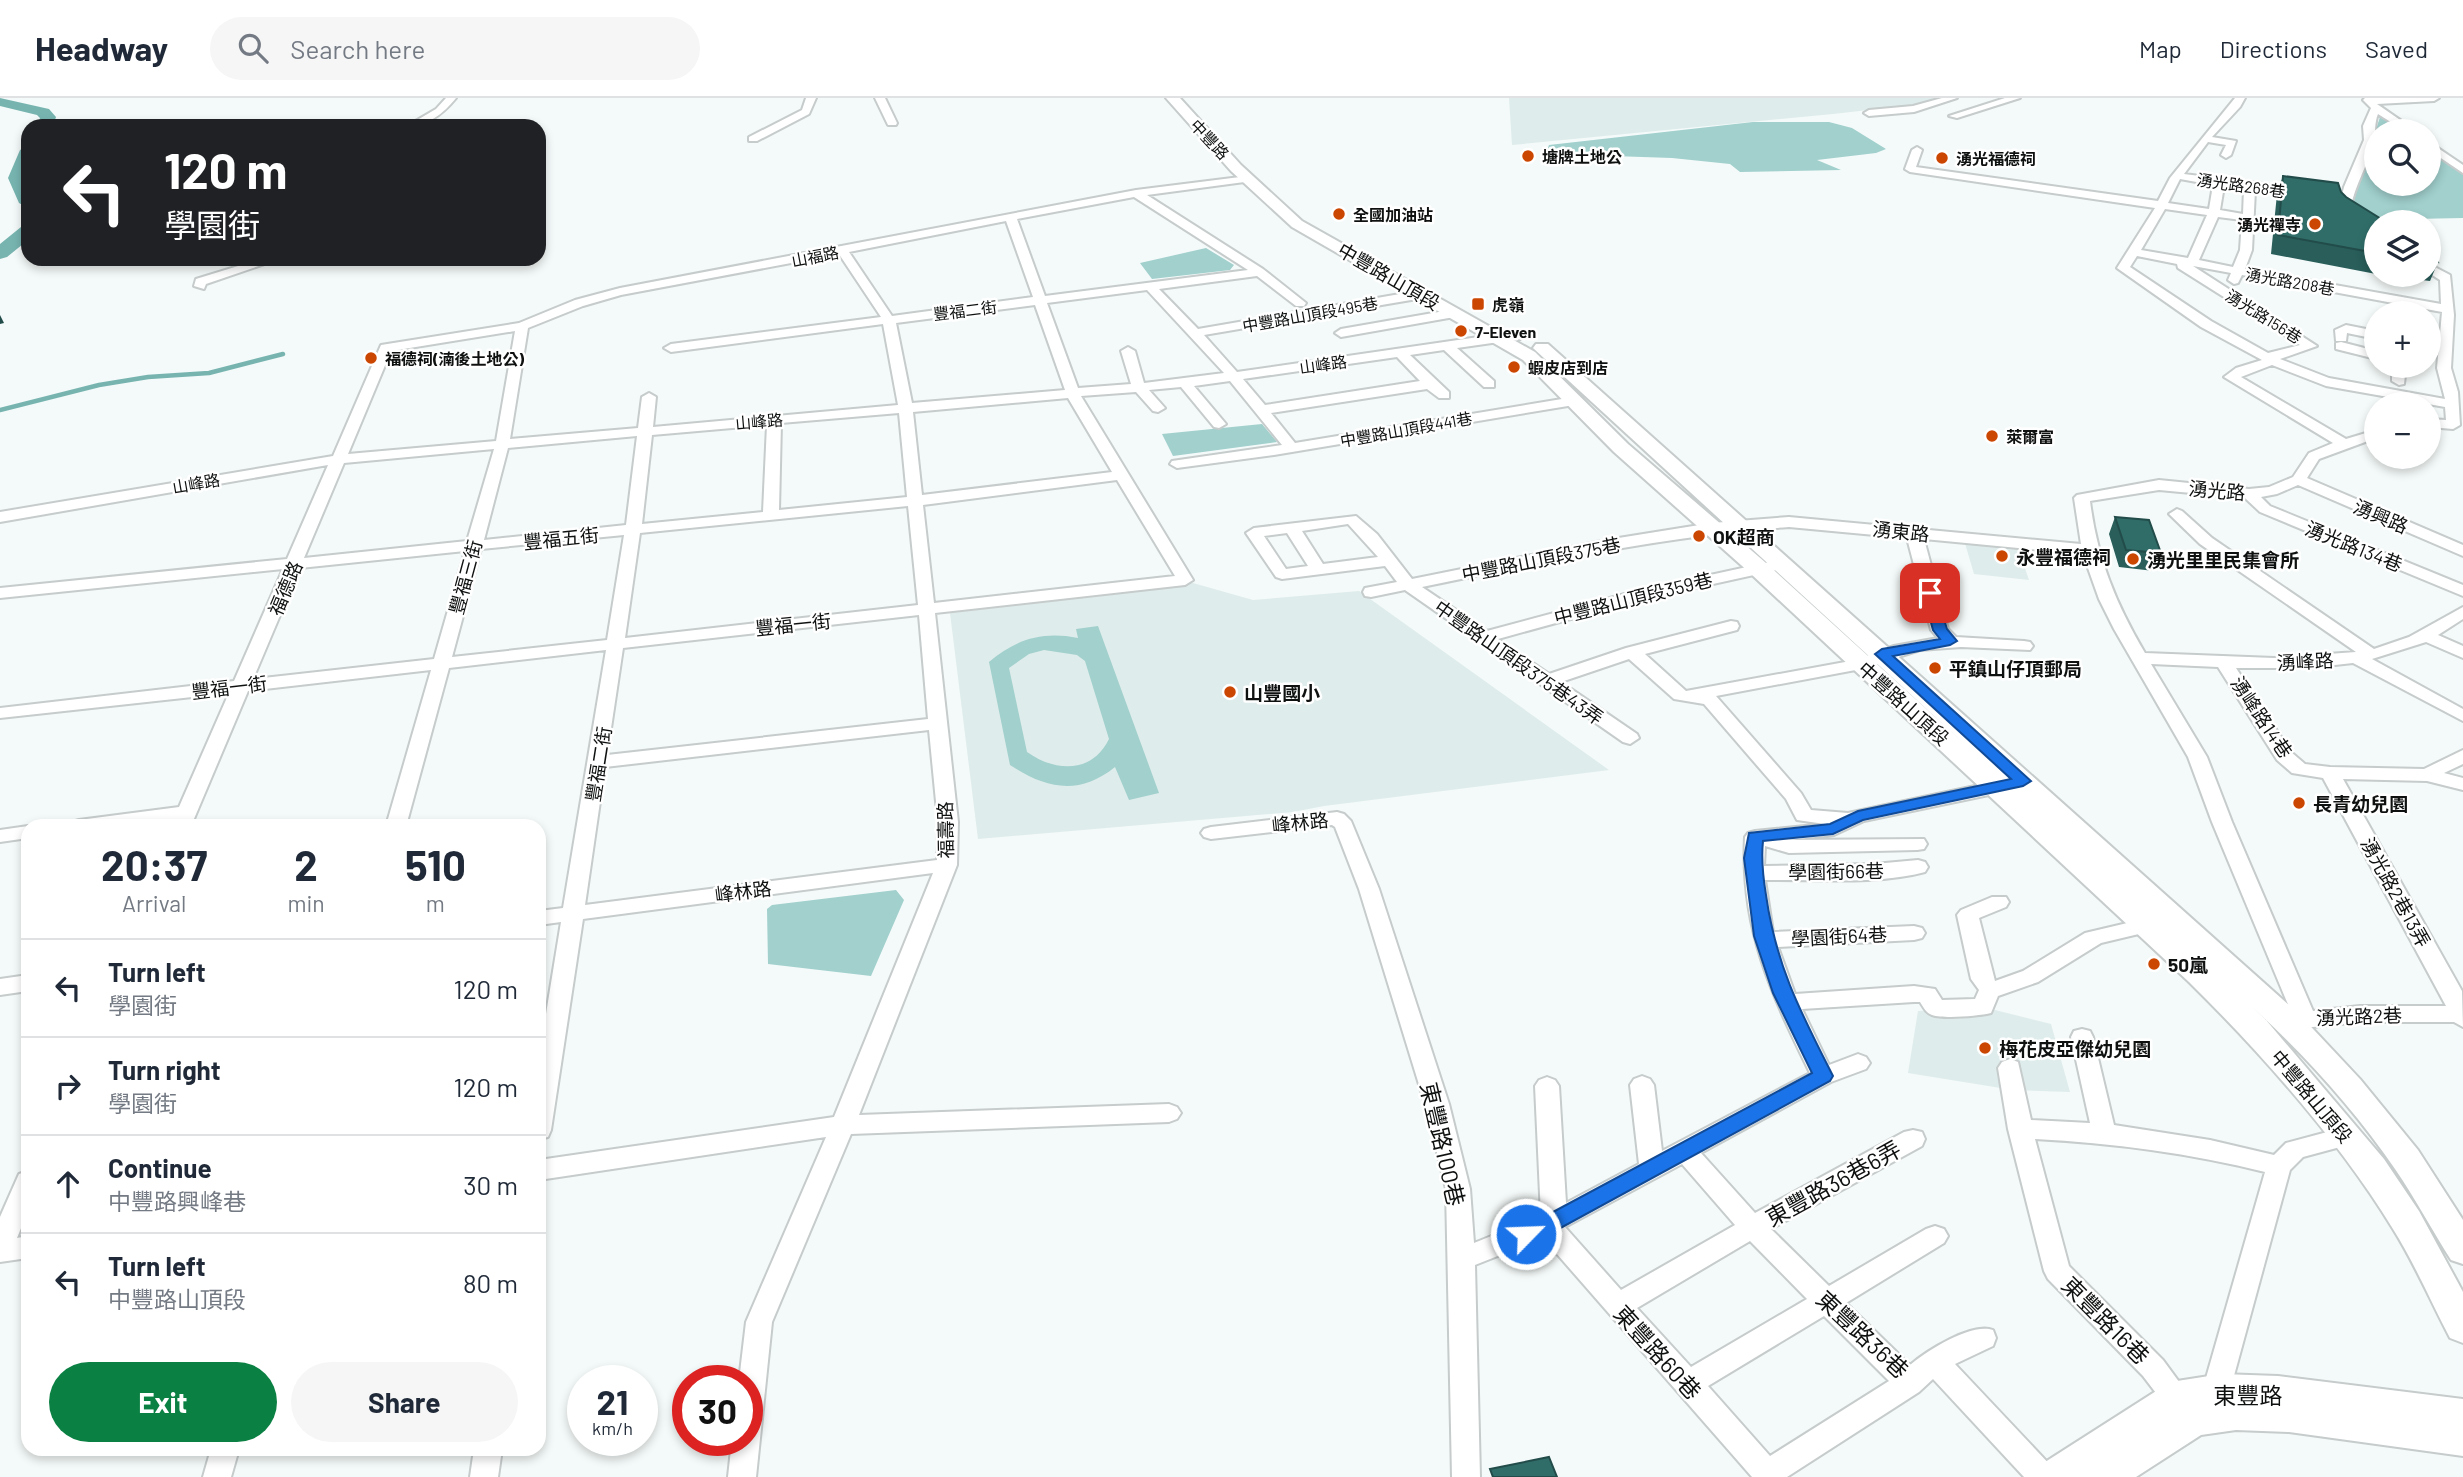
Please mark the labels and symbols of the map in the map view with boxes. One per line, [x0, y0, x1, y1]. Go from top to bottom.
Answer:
street label: 中豐路 [1187, 115, 1233, 163]
place label: 塘牌土地公 [1542, 147, 1622, 166]
marker: 塘牌土地公 [1520, 148, 1536, 164]
place label: 湧光福德祠 [1956, 149, 2036, 168]
marker: 湧光福德祠 [1934, 150, 1950, 166]
street label: 湧光路268巷 [2196, 169, 2286, 201]
place label: 全國加油站 [1353, 205, 1433, 224]
marker: 全國加油站 [1331, 206, 1347, 222]
place label: 湧光禪寺 [2237, 215, 2301, 234]
marker: 湧光禪寺 [2307, 216, 2323, 232]
street label: 中豐路山頂段 [1334, 238, 1444, 314]
street label: 山福路 [790, 242, 840, 270]
street label: 湧光路208巷 [2244, 264, 2336, 298]
street label: 湧光路156巷 [2222, 285, 2306, 347]
street label: 中豐路山頂段495巷 [1241, 293, 1379, 335]
place label: 虎嶺 [1492, 295, 1524, 314]
marker: 虎嶺 [1470, 296, 1486, 312]
street label: 豐福二街 [932, 297, 998, 323]
place label: 7-Eleven [1475, 322, 1536, 341]
marker: 7-Eleven [1453, 323, 1469, 339]
place label: 福德祠(湳後土地公) [385, 349, 525, 368]
marker: 福德祠(湳後土地公) [363, 350, 379, 366]
street label: 山峰路 [1298, 351, 1348, 377]
place label: 蝦皮店到店 [1528, 358, 1608, 377]
marker: 蝦皮店到店 [1506, 359, 1522, 375]
street label: 中豐路山頂段441巷 [1338, 408, 1474, 450]
street label: 山峰路 [734, 409, 784, 433]
place label: 萊爾富 [2006, 427, 2054, 446]
marker: 萊爾富 [1984, 428, 2000, 444]
street label: 山峰路 [171, 469, 221, 497]
street label: 湧光路 [2188, 476, 2246, 504]
street label: 湧興路 [2350, 494, 2412, 538]
street label: 湧光路134巷 [2302, 516, 2406, 576]
street label: 湧東路 [1871, 517, 1931, 545]
street label: 豐福五街 [522, 523, 600, 553]
place label: OK超商 [1713, 525, 1775, 548]
marker: OK超商 [1691, 528, 1707, 544]
street label: 中豐路山頂段375巷 [1460, 532, 1622, 586]
street label: 豐福三街 [444, 537, 486, 617]
place label: 永豐福德祠 [2016, 545, 2111, 568]
marker: 永豐福德祠 [1994, 548, 2010, 564]
place label: 湧光里里民集會所 [2147, 548, 2299, 571]
marker: 湧光里里民集會所 [2125, 551, 2141, 567]
street label: 福德路 [263, 557, 307, 619]
pin [1900, 563, 1960, 623]
street label: 中豐路山頂段359巷 [1551, 567, 1715, 629]
street label: 中豐路山頂段375巷43弄 [1430, 595, 1608, 729]
street label: 豐福一街 [754, 609, 832, 639]
street label: 湧峰路 [2276, 648, 2334, 674]
street label: 中豐路山頂段 [1854, 656, 1954, 750]
place label: 平鎮山仔頂郵局 [1949, 657, 2082, 680]
marker: 平鎮山仔頂郵局 [1927, 660, 1943, 676]
street label: 豐福一街 [190, 671, 268, 703]
street label: 湧峰路14巷 [2226, 672, 2298, 762]
place label: 山豐國小 [1244, 681, 1320, 704]
marker: 山豐國小 [1222, 684, 1238, 700]
street label: 豐福二街 [581, 725, 615, 803]
place label: 長青幼兒園 [2313, 792, 2408, 815]
marker: 長青幼兒園 [2291, 795, 2307, 811]
street label: 福壽路 [933, 801, 957, 859]
street label: 峰林路 [1270, 808, 1330, 836]
street label: 湧光路2巷13弄 [2356, 833, 2436, 951]
street label: 學園街66巷 [1788, 859, 1884, 883]
street label: 峰林路 [713, 876, 773, 906]
street label: 學園街64巷 [1790, 922, 1888, 950]
place label: 50嵐 [2168, 953, 2208, 976]
marker: 50嵐 [2146, 956, 2162, 972]
street label: 湧光路2巷 [2316, 1003, 2402, 1029]
place label: 梅花皮亞傑幼兒園 [1999, 1037, 2151, 1060]
marker: 梅花皮亞傑幼兒園 [1977, 1040, 1993, 1056]
street label: 中豐路山頂段 [2267, 1045, 2357, 1147]
street label: 東豐路100巷 [1415, 1079, 1471, 1209]
street label: 東豐路36巷6弄 [1760, 1134, 1906, 1232]
position arrow [1489, 1197, 1563, 1271]
street label: 東豐路16巷 [2057, 1271, 2155, 1369]
street label: 東豐路36巷 [1811, 1284, 1915, 1384]
street label: 東豐路60巷 [1609, 1299, 1707, 1405]
speed limit sign: 30 [672, 1365, 763, 1456]
street label: 東豐路 [2214, 1381, 2283, 1409]

